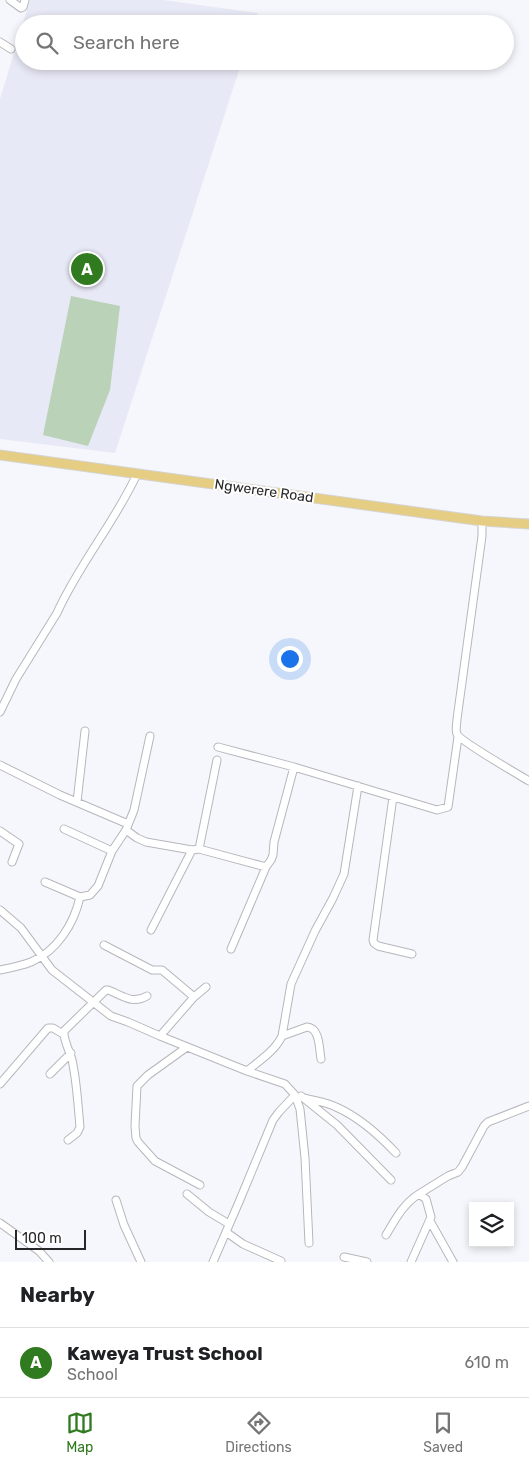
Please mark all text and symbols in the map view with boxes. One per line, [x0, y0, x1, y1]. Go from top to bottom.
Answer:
search box [15, 15, 514, 70]
icon: search [33, 29, 61, 57]
text: Search here [73, 31, 180, 54]
pin: A [71, 250, 103, 288]
street label: Ngwerere Road [213, 476, 315, 506]
your location [277, 646, 303, 672]
map controls [469, 1202, 514, 1247]
button: layers [469, 1202, 514, 1247]
scale bar [15, 1227, 86, 1250]
text: 100 m [22, 1230, 62, 1247]
text: Nearby [20, 1282, 95, 1307]
text: Kaweya Trust School [67, 1342, 263, 1365]
text: A [30, 1353, 42, 1372]
text: 610 m [465, 1353, 509, 1372]
text: School [67, 1365, 118, 1384]
tab: Map [66, 1409, 94, 1456]
tab: Directions [225, 1409, 292, 1456]
tab: Saved [423, 1409, 463, 1456]

